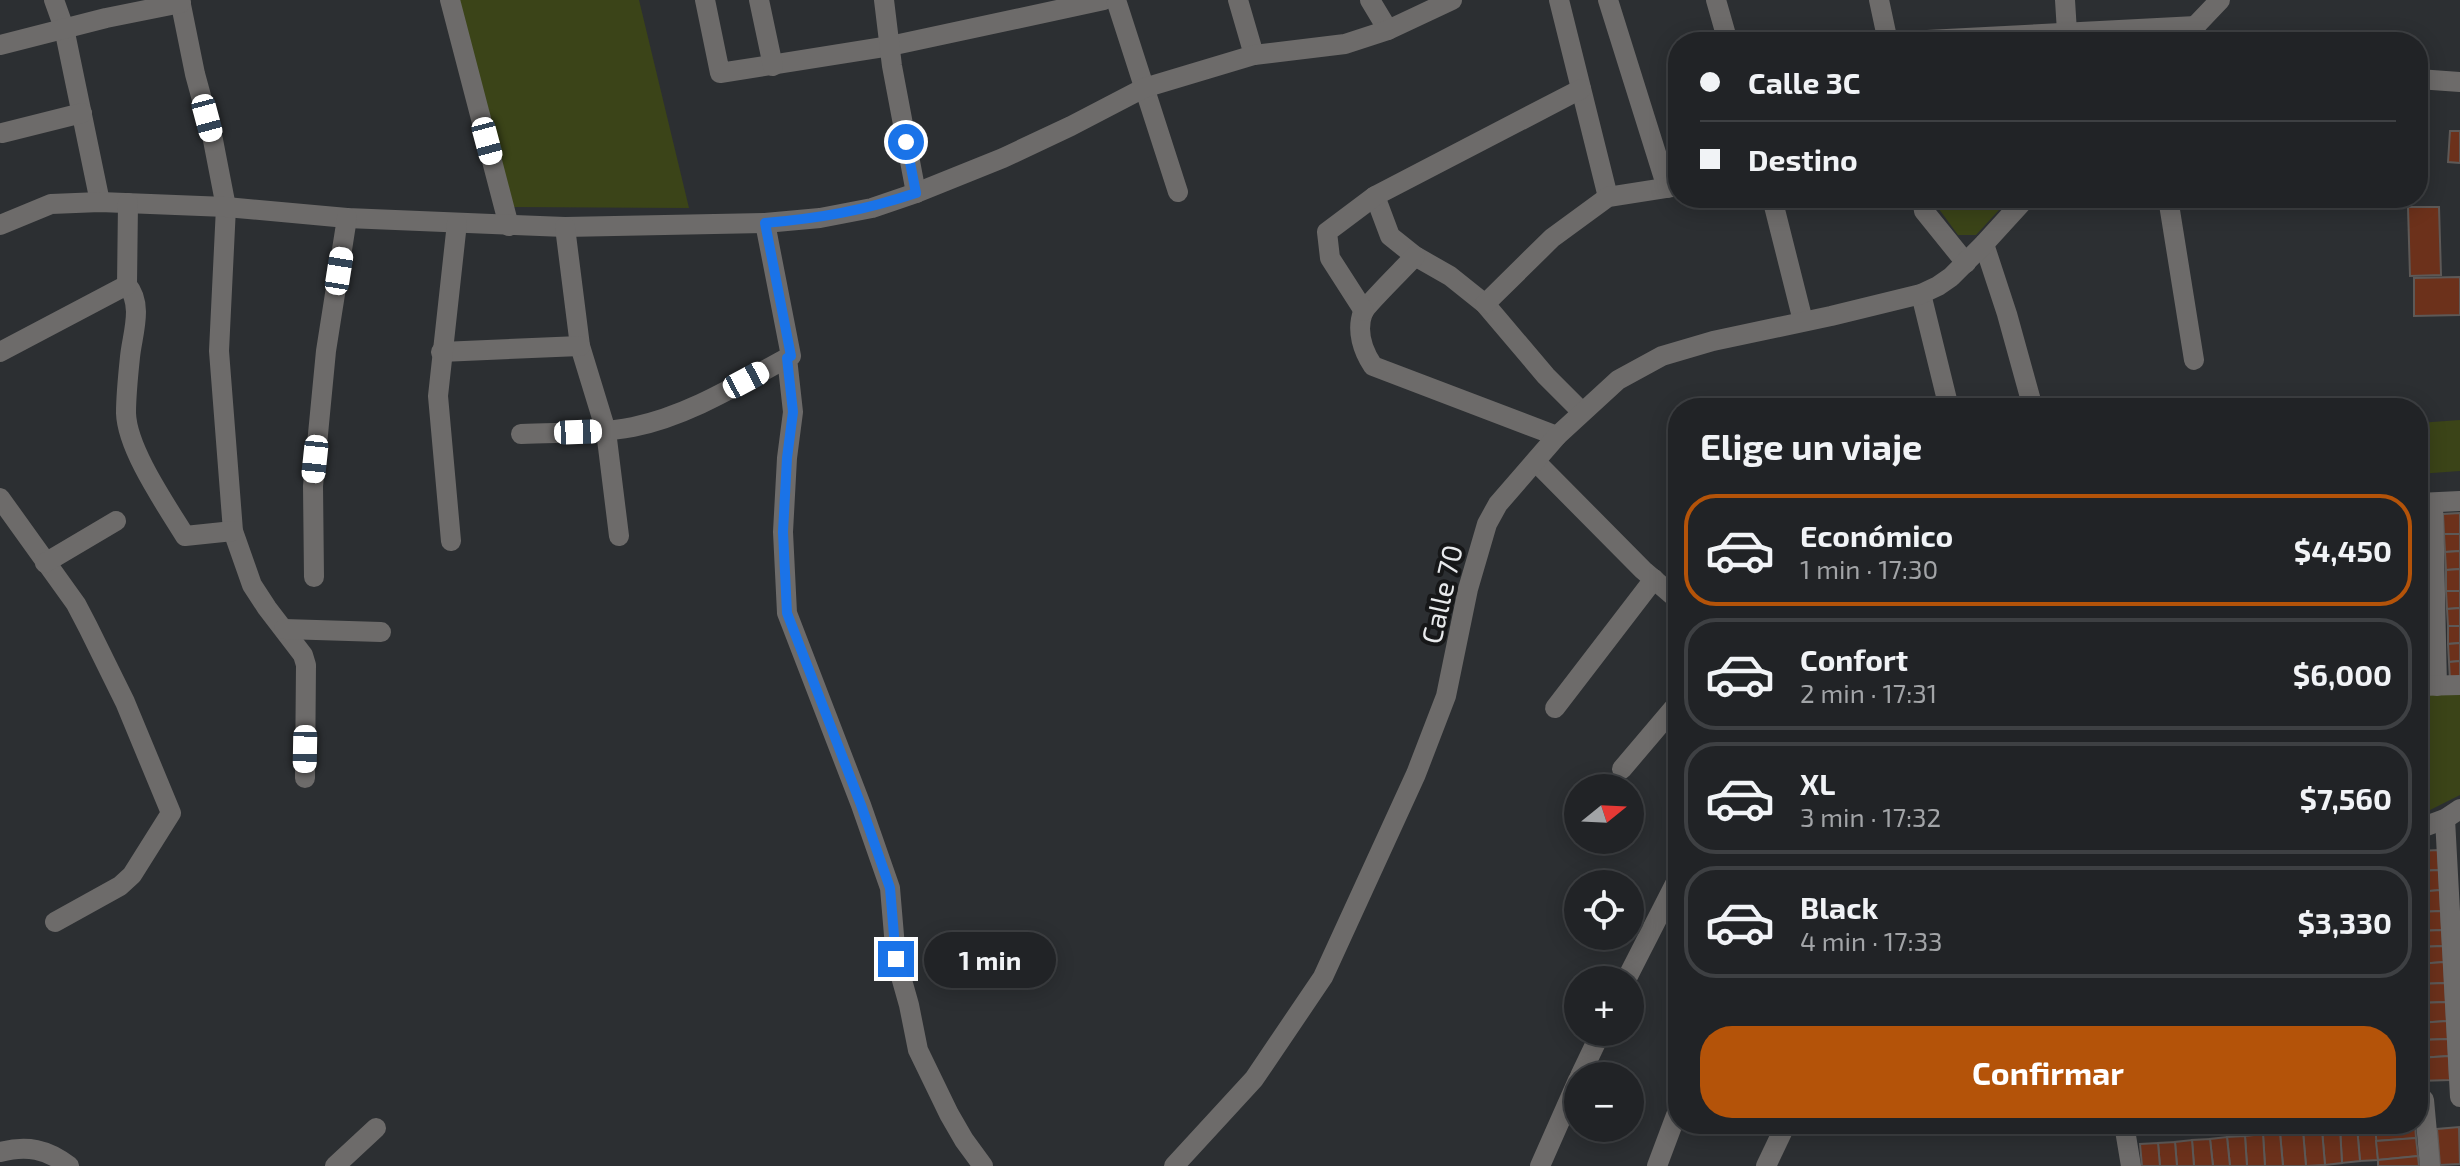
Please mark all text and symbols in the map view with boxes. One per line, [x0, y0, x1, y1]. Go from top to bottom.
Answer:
text: Calle 3C [1748, 64, 1860, 100]
car [189, 92, 225, 144]
car [469, 115, 505, 167]
route start [888, 124, 924, 160]
text: Destino [1748, 141, 1858, 177]
car [323, 245, 355, 297]
car [719, 358, 773, 402]
car [554, 419, 602, 445]
text: Elige un viaje [1700, 424, 1922, 467]
car [301, 434, 329, 484]
icon: car [1704, 514, 1776, 586]
text: Económico [1800, 517, 1953, 553]
text: $4,450 [2294, 532, 2392, 568]
street label: Calle 70 [1413, 541, 1469, 647]
text: 1 min · 17:30 [1800, 553, 1938, 584]
icon: car [1704, 638, 1776, 710]
text: Confort [1800, 641, 1908, 677]
text: $6,000 [2293, 656, 2392, 692]
text: 2 min · 17:31 [1800, 677, 1937, 708]
car [293, 725, 317, 773]
icon: car [1704, 762, 1776, 834]
text: XL [1800, 765, 1835, 801]
north arrow [1564, 774, 1644, 854]
map controls [1564, 774, 1644, 1142]
text: $7,560 [2300, 780, 2392, 816]
text: 3 min · 17:32 [1800, 801, 1941, 832]
button: locate [1564, 870, 1644, 950]
icon: car [1704, 886, 1776, 958]
text: Black [1800, 889, 1878, 925]
text: $3,330 [2297, 904, 2392, 940]
text: 4 min · 17:33 [1800, 925, 1943, 956]
callout: 1 min [924, 931, 1056, 987]
route end [878, 941, 914, 977]
text: 1 min [959, 944, 1021, 975]
button: + [1564, 966, 1644, 1046]
button: Confirmar [1700, 1026, 2396, 1118]
button: − [1564, 1062, 1644, 1142]

